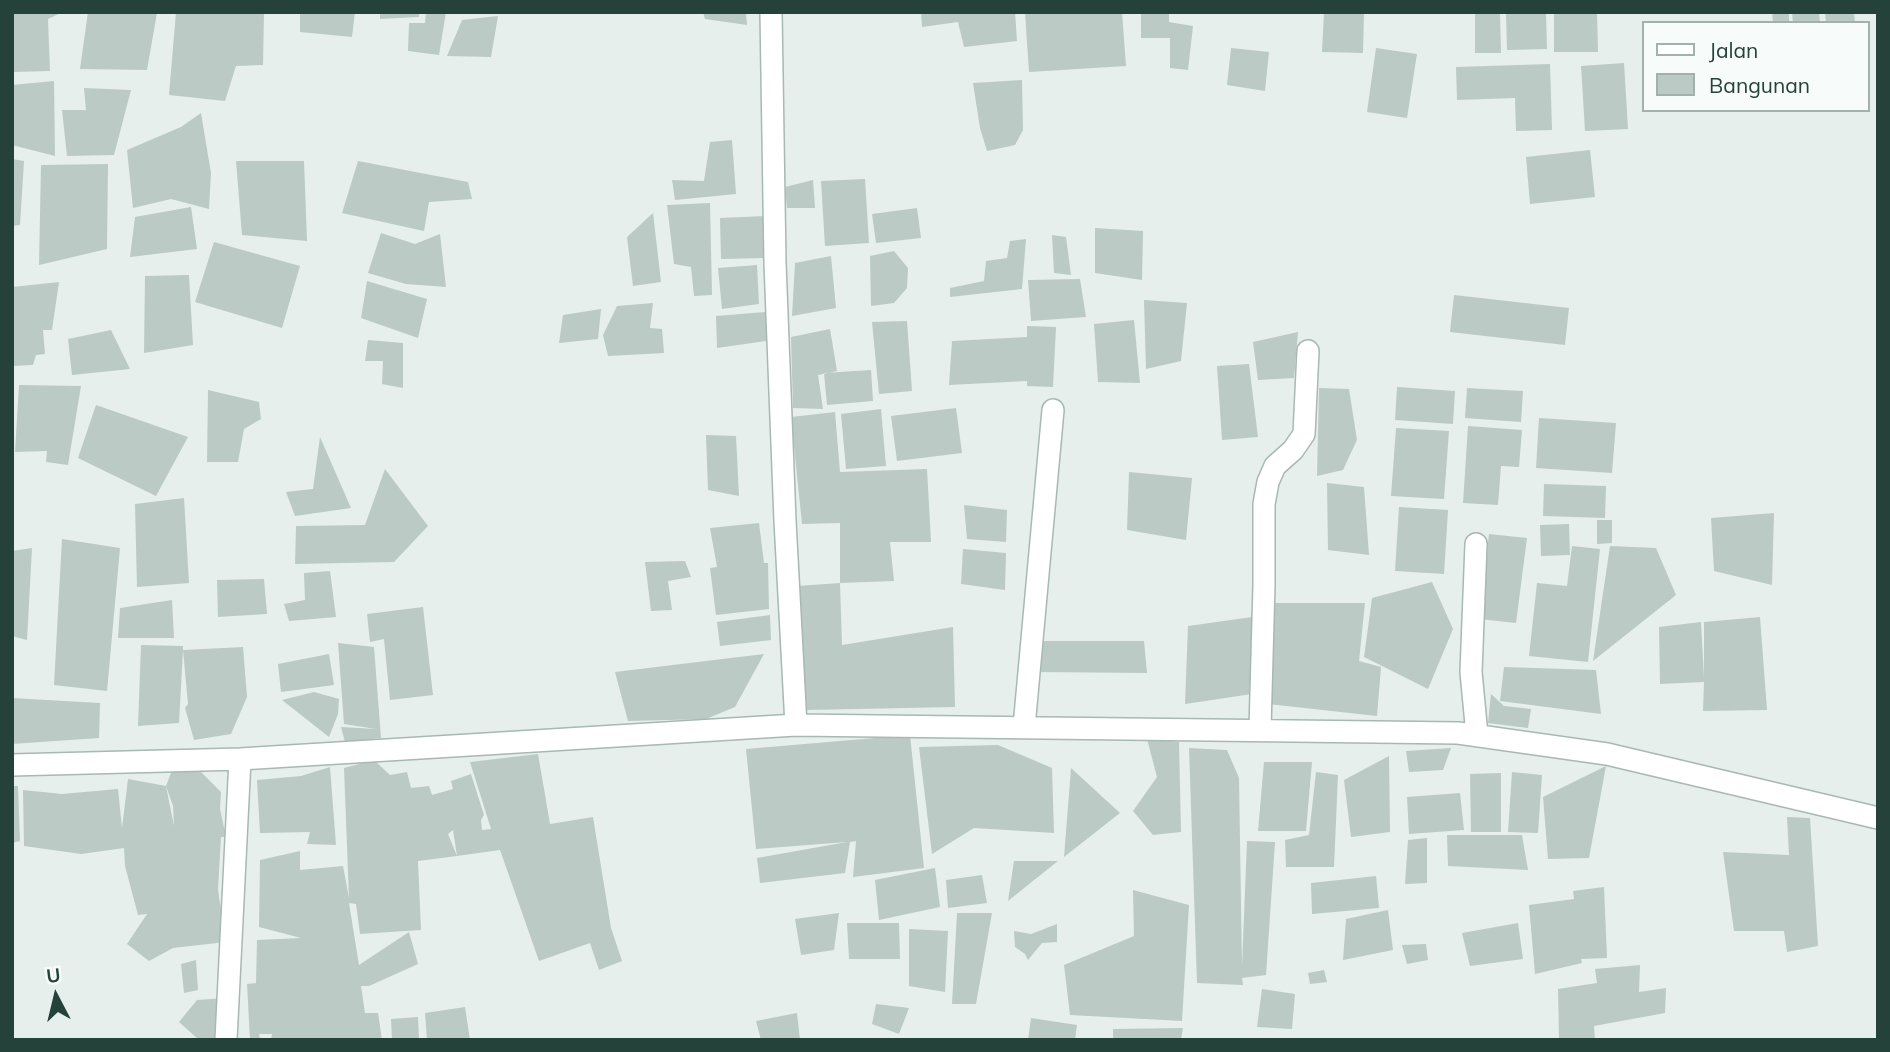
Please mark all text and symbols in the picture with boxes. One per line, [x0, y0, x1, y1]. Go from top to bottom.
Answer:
legend [1642, 21, 1869, 112]
text: Jalan [1709, 37, 1758, 63]
text: Bangunan [1709, 72, 1810, 98]
north arrow [21, 961, 91, 1031]
text: U [45, 962, 62, 988]

